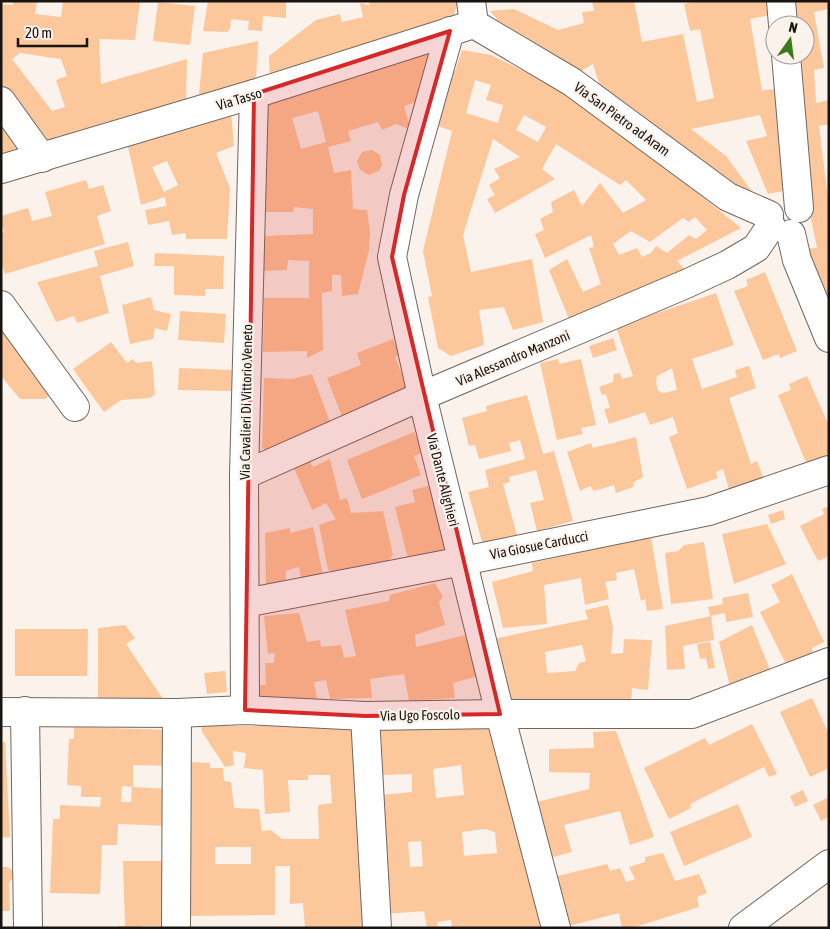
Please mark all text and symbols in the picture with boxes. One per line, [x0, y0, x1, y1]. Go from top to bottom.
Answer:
scale bar [18, 15, 86, 47]
north arrow [765, 15, 815, 65]
text: N [787, 19, 799, 36]
text: 20 m [25, 24, 52, 41]
street label: Via San Pietro ad Aram [571, 79, 673, 159]
street label: Via Tasso [214, 85, 264, 113]
street label: Via Cavalieri Di Vittorio Veneto [237, 324, 255, 480]
street label: Via Alessandro Manzoni [454, 327, 572, 389]
street label: Via Dante Alighieri [424, 432, 462, 528]
street label: Via Giosue Carducci [489, 528, 589, 562]
street label: Via Ugo Foscolo [380, 706, 460, 724]

